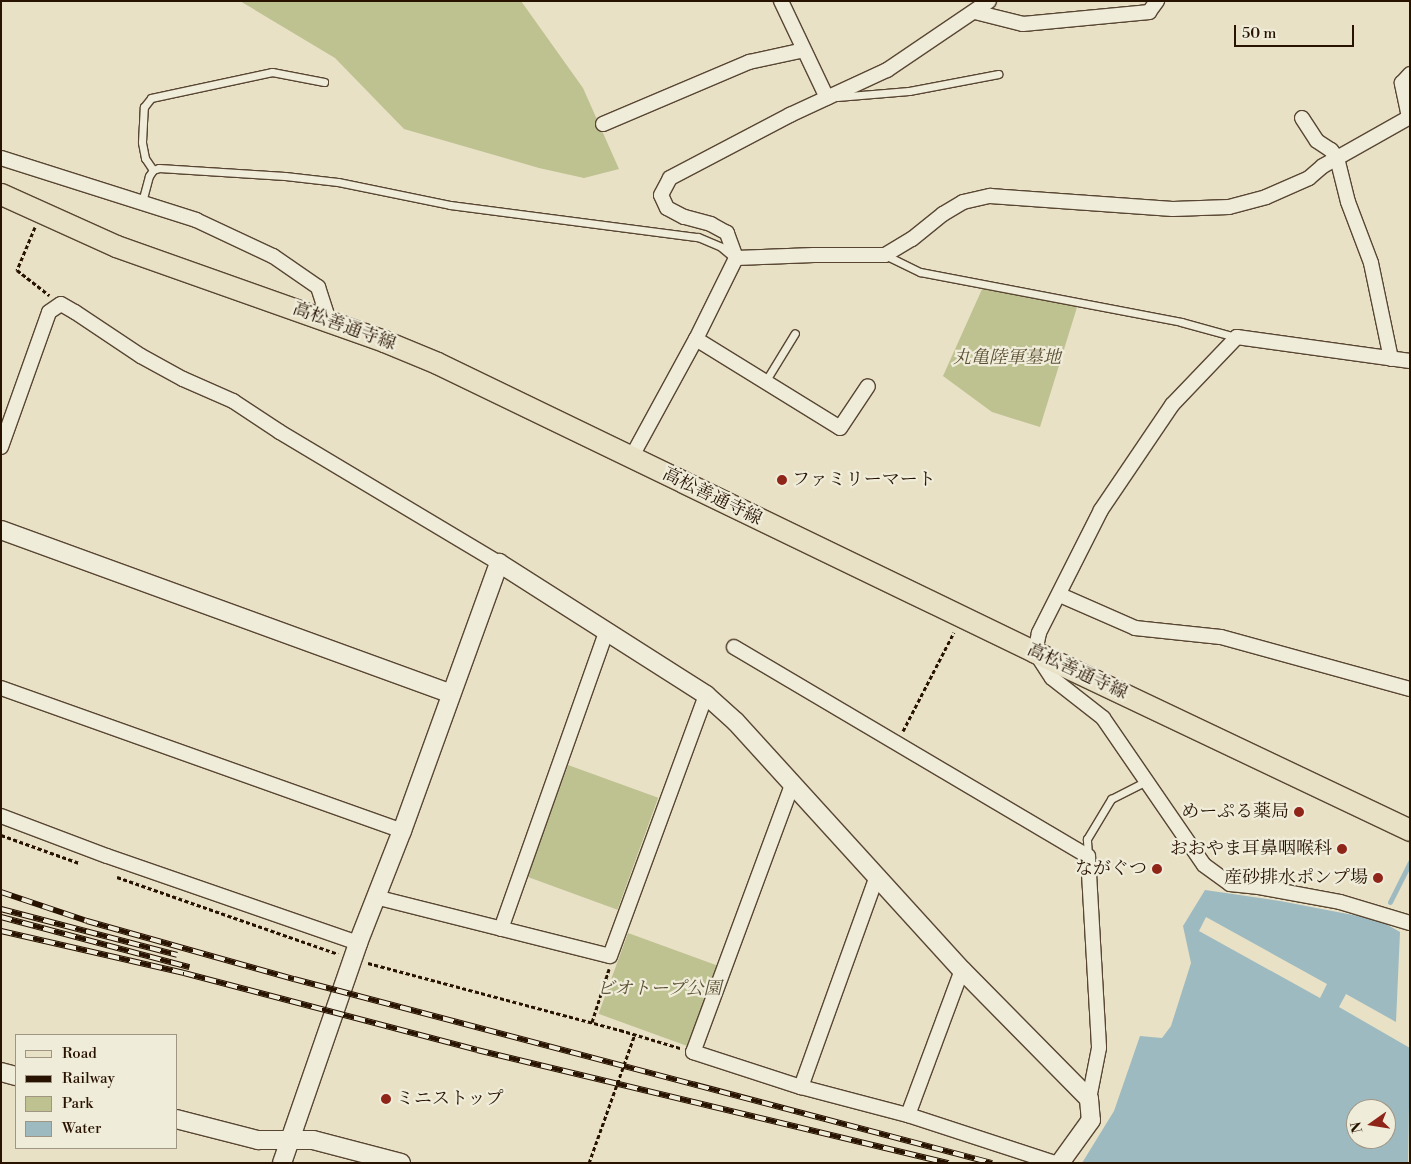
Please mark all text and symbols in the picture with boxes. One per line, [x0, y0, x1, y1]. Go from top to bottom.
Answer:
scale bar [1236, 15, 1356, 47]
text: 50 m [1242, 24, 1276, 43]
street label: 高松善通寺線 [290, 298, 398, 356]
park label: 丸亀陸軍墓地 [953, 347, 1061, 369]
street label: 高松善通寺線 [659, 464, 765, 530]
place label: ファミリーマート [792, 469, 936, 491]
marker: ファミリーマート [776, 474, 788, 486]
street label: 高松善通寺線 [1023, 639, 1131, 705]
place label: めーぷる薬局 [1181, 801, 1289, 823]
marker: めーぷる薬局 [1293, 806, 1305, 818]
place label: おおやま耳鼻咽喉科 [1170, 838, 1332, 860]
marker: おおやま耳鼻咽喉科 [1336, 843, 1348, 855]
place label: ながぐつ [1075, 858, 1147, 880]
marker: ながぐつ [1151, 863, 1163, 875]
place label: 産砂排水ポンプ場 [1224, 867, 1368, 889]
marker: 産砂排水ポンプ場 [1372, 872, 1384, 884]
park label: ビオトープ公園 [596, 978, 722, 1000]
legend [15, 1034, 178, 1149]
text: Road [62, 1044, 97, 1063]
text: Railway [62, 1069, 115, 1088]
place label: ミニストップ [396, 1088, 504, 1110]
marker: ミニストップ [380, 1093, 392, 1105]
text: Park [62, 1094, 93, 1113]
north arrow [1346, 1099, 1396, 1149]
text: Water [62, 1119, 101, 1138]
text: N [1347, 1120, 1367, 1135]

